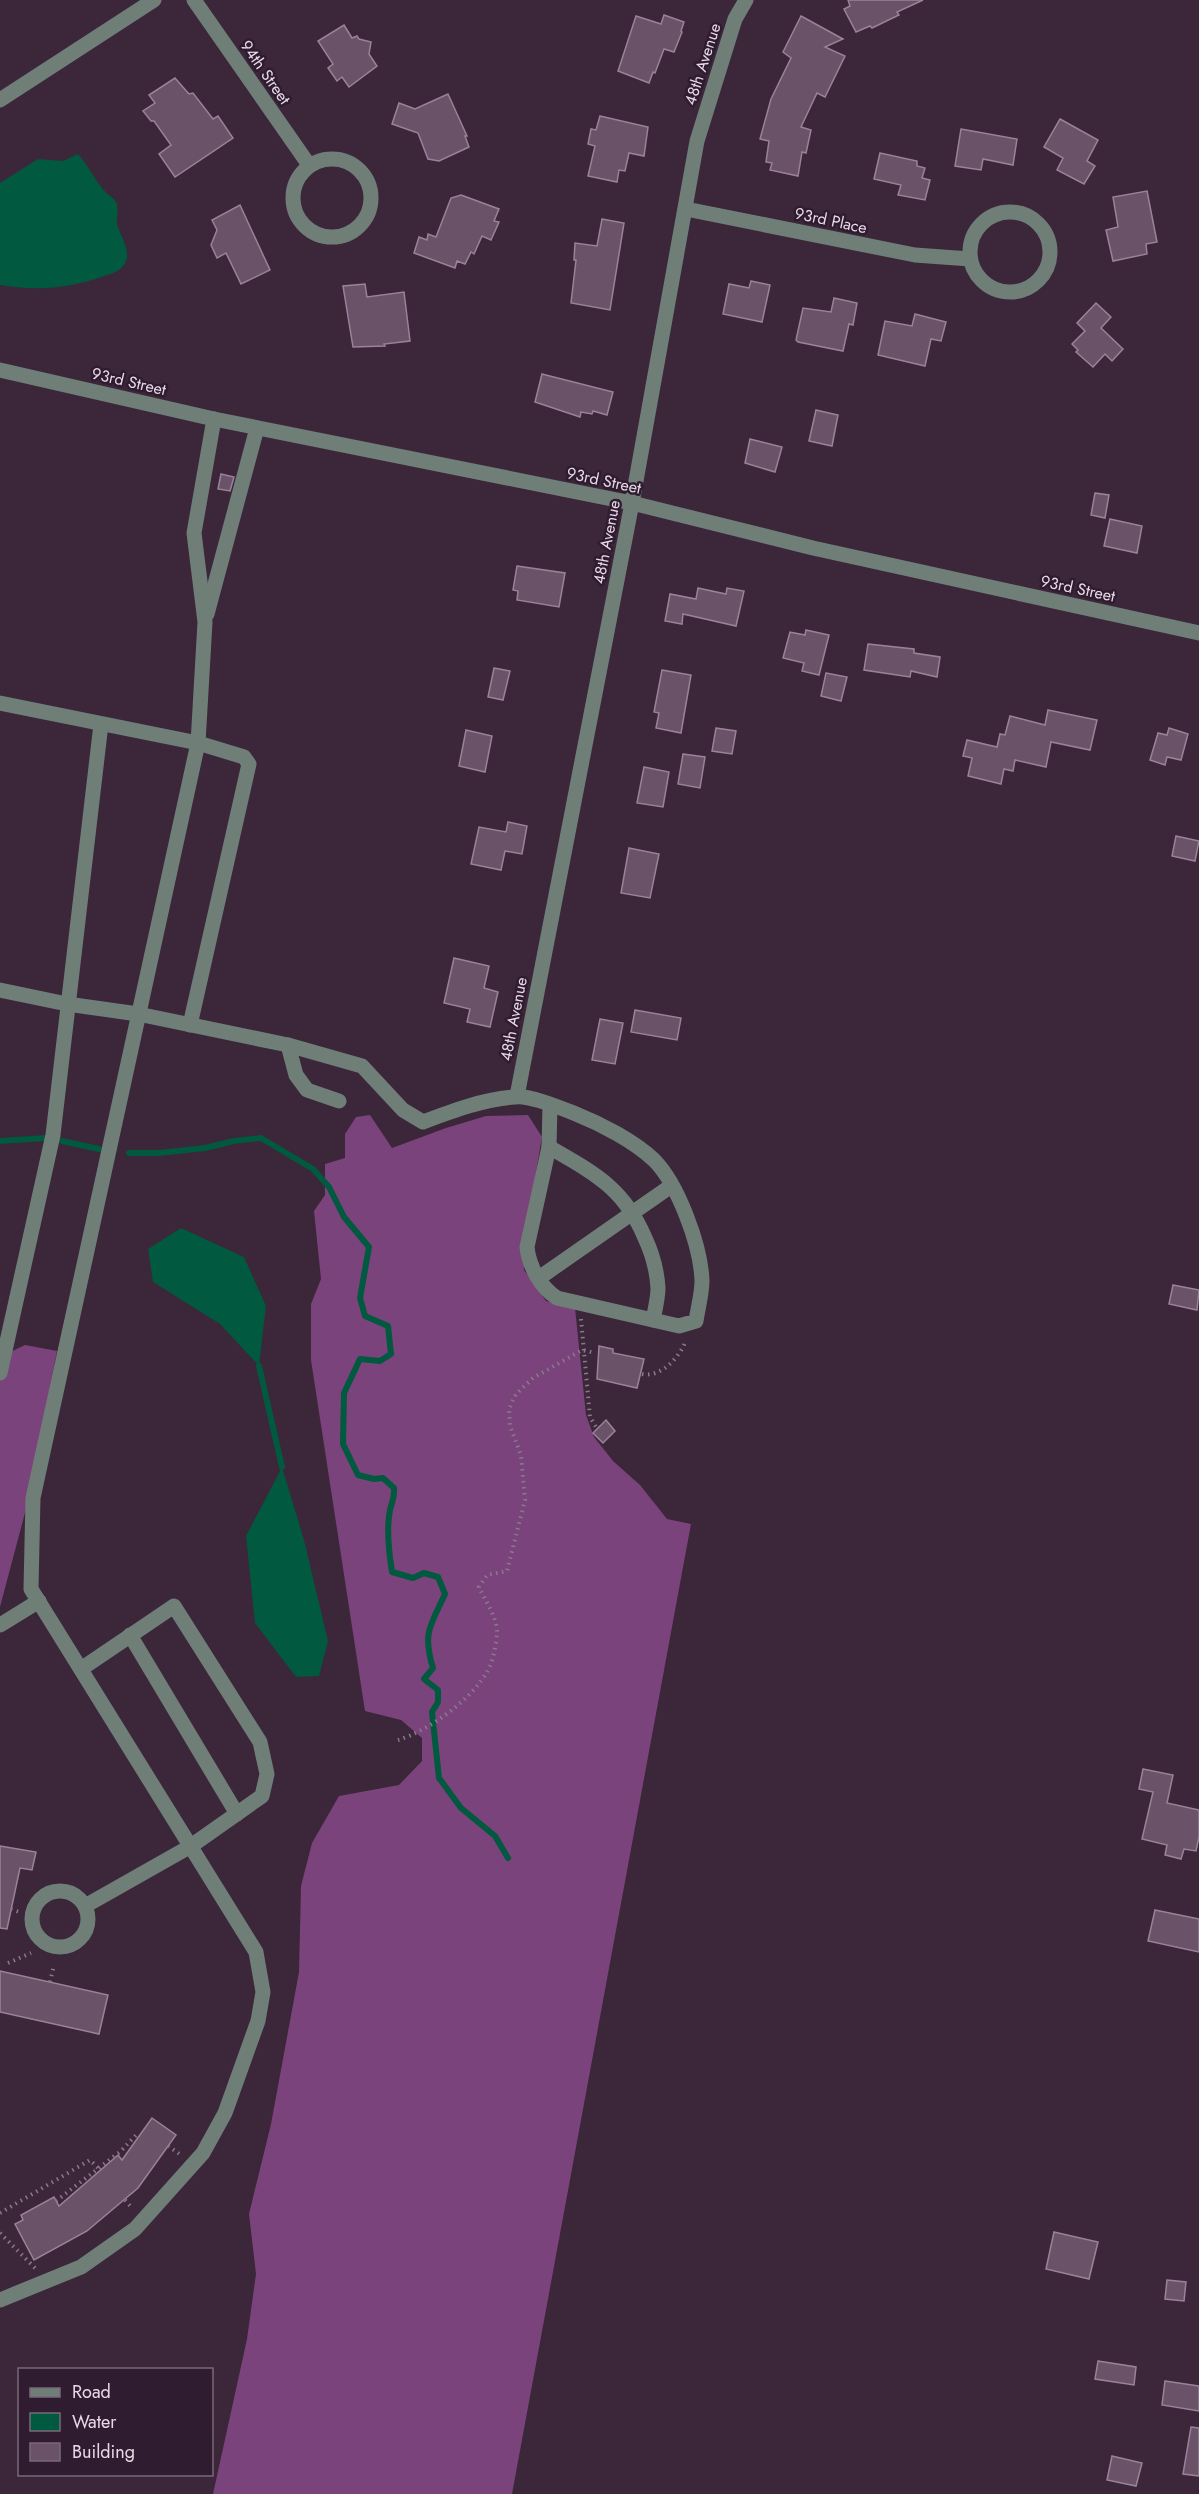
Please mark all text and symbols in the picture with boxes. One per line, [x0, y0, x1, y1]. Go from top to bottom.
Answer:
street label: 48th Avenue [678, 20, 727, 108]
street label: 94th Street [235, 35, 296, 109]
street label: 93rd Place [793, 202, 869, 239]
street label: 93rd Street [89, 362, 168, 401]
street label: 93rd Street [565, 461, 643, 500]
street label: 48th Avenue [587, 498, 626, 586]
street label: 93rd Street [1039, 569, 1117, 608]
street label: 48th Avenue [494, 975, 533, 1063]
legend [18, 2368, 213, 2476]
text: Road [72, 2379, 111, 2405]
text: Water [72, 2409, 117, 2435]
text: Building [72, 2439, 135, 2465]

